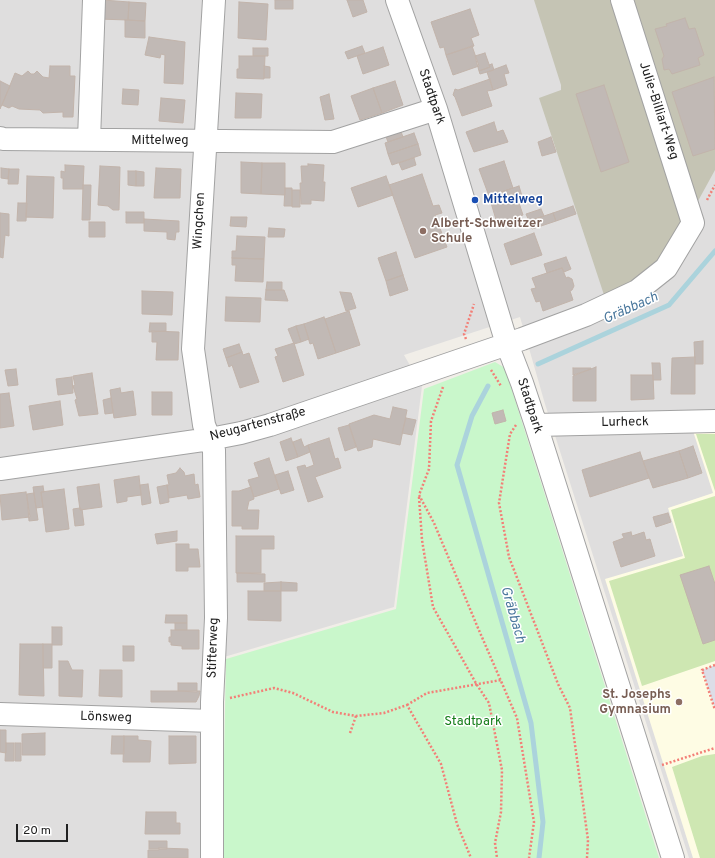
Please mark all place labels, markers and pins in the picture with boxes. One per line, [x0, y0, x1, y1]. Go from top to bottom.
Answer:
place label: Mittelweg [483, 192, 543, 208]
marker: Mittelweg [470, 195, 480, 205]
place label: Albert-Schweitzer Schule [431, 216, 542, 247]
marker: Albert-Schweitzer Schule [418, 226, 428, 236]
place label: St. Josephs Gymnasium [599, 687, 671, 718]
marker: St. Josephs Gymnasium [674, 697, 684, 707]

